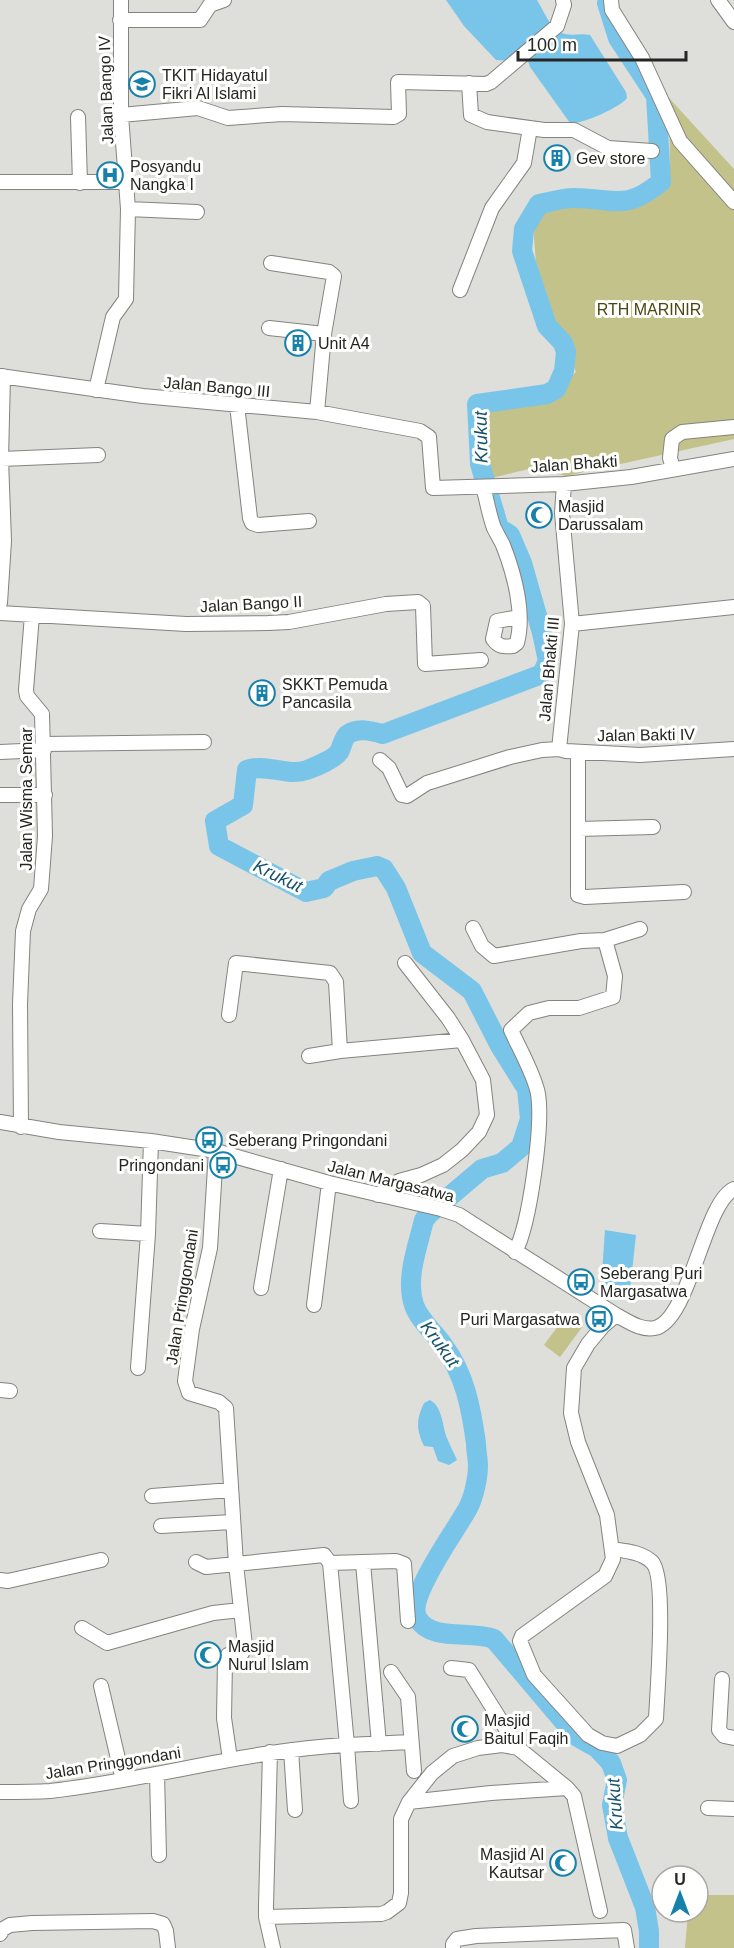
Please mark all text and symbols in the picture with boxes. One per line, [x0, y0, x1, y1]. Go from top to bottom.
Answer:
scale bar [518, 24, 686, 62]
street label: Jalan Bango IV [96, 35, 116, 145]
text: 100 m [527, 35, 577, 55]
place label: TKIT Hidayatul Fikri Al Islami [162, 67, 268, 102]
school or university icon: TKIT Hidayatul Fikri Al Islami [127, 69, 157, 99]
building icon: Gev store [542, 143, 572, 173]
place label: Gev store [576, 150, 645, 167]
place label: Posyandu Nangka I [130, 158, 201, 193]
hospital icon: Posyandu Nangka I [95, 160, 125, 190]
park label: RTH MARINIR [597, 301, 701, 318]
building icon: Unit A4 [283, 328, 313, 358]
place label: Unit A4 [318, 335, 370, 352]
street label: Jalan Bango III [163, 374, 271, 400]
water label: Krukut [471, 410, 491, 463]
street label: Jalan Bhakti [530, 452, 618, 476]
place label: Masjid Darussalam [558, 498, 643, 533]
mosque icon: Masjid Darussalam [524, 500, 554, 530]
street label: Jalan Bango II [199, 593, 303, 615]
street label: Jalan Bhakti III [536, 616, 562, 722]
place label: SKKT Pemuda Pancasila [282, 676, 388, 711]
building icon: SKKT Pemuda Pancasila [247, 678, 277, 708]
street label: Jalan Bakti IV [597, 726, 695, 744]
street label: Jalan Wisma Semar [18, 727, 35, 871]
water label: Krukut [250, 856, 307, 897]
bus stop icon: Seberang Pringondani [194, 1125, 224, 1155]
place label: Seberang Pringondani [228, 1132, 387, 1149]
bus stop icon: Pringondani [208, 1150, 238, 1180]
place label: Pringondani [119, 1157, 204, 1174]
street label: Jalan Margasatwa [326, 1157, 456, 1205]
street label: Jalan Pringgondani [163, 1228, 201, 1366]
place label: Seberang Puri Margasatwa [600, 1265, 702, 1300]
bus stop icon: Seberang Puri Margasatwa [566, 1267, 596, 1297]
bus stop icon: Puri Margasatwa [584, 1304, 614, 1334]
place label: Puri Margasatwa [460, 1311, 580, 1328]
water label: Krukut [417, 1317, 464, 1372]
place label: Masjid Nurul Islam [228, 1638, 309, 1673]
mosque icon: Masjid Nurul Islam [193, 1640, 223, 1670]
place label: Masjid Baitul Faqih [484, 1712, 569, 1747]
mosque icon: Masjid Baitul Faqih [450, 1714, 480, 1744]
street label: Jalan Pringgondani [44, 1744, 182, 1782]
water label: Krukut [603, 1776, 627, 1831]
place label: Masjid Al Kautsar [480, 1846, 545, 1881]
mosque icon: Masjid Al Kautsar [548, 1848, 578, 1878]
north arrow [650, 1864, 710, 1924]
text: U [674, 1871, 686, 1888]

